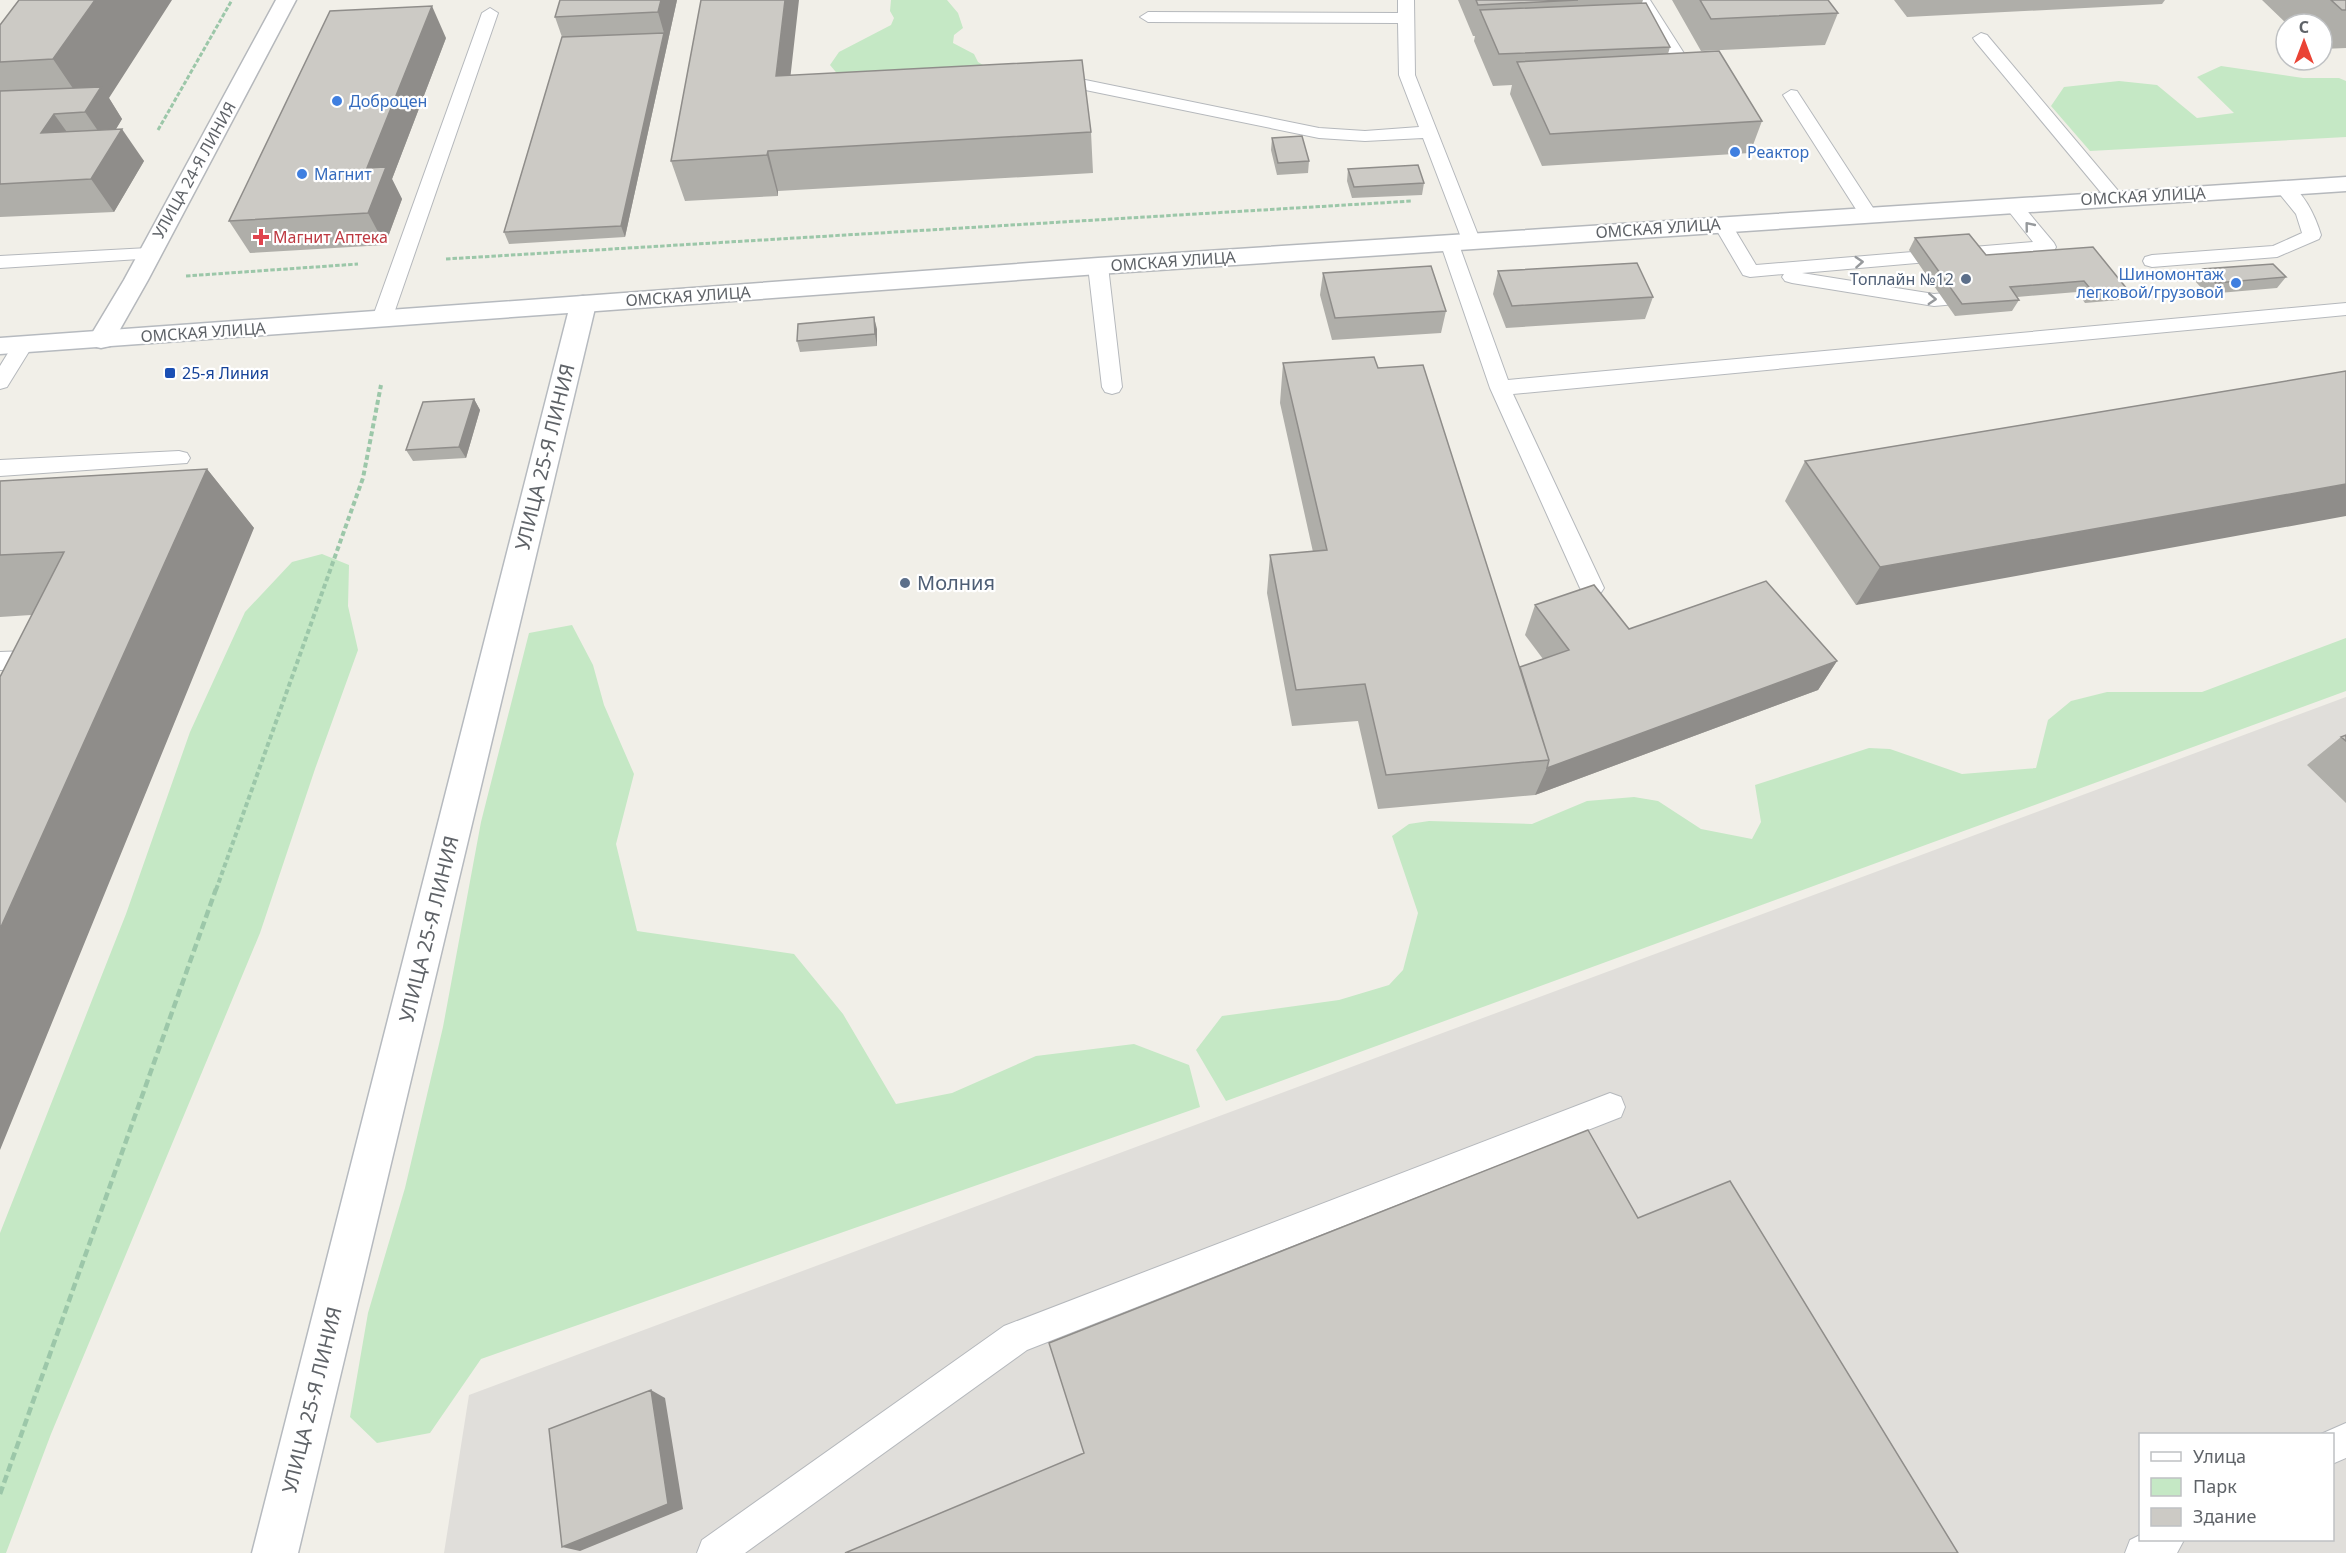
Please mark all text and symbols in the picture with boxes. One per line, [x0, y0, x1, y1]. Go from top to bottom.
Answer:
north arrow [2274, 12, 2334, 72]
text: С [2299, 16, 2309, 38]
place label: Доброцен [349, 90, 427, 112]
marker: Доброцен [330, 94, 344, 108]
street label: УЛИЦА 24-Я ЛИНИЯ [147, 98, 241, 242]
place label: Реактор [1747, 141, 1809, 163]
marker: Реактор [1728, 145, 1742, 159]
place label: Магнит [314, 163, 372, 185]
marker: Магнит [295, 167, 309, 181]
street label: ОМСКАЯ УЛИЦА [2080, 182, 2207, 210]
street label: ОМСКАЯ УЛИЦА [1595, 213, 1722, 243]
one-way arrow [2026, 222, 2037, 233]
place label: Магнит Аптека [273, 226, 388, 248]
marker: Магнит Аптека [254, 230, 268, 244]
street label: ОМСКАЯ УЛИЦА [1110, 246, 1237, 276]
one-way arrow [1854, 256, 1863, 269]
place label: Шиномонтаж легковой/грузовой [2077, 263, 2225, 303]
place label: Топлайн №12 [1850, 268, 1954, 290]
marker: Топлайн №12 [1959, 272, 1973, 286]
marker: Шиномонтаж легковой/грузовой [2229, 276, 2243, 290]
street label: ОМСКАЯ УЛИЦА [625, 281, 752, 311]
one-way arrow [1928, 292, 1937, 305]
street label: ОМСКАЯ УЛИЦА [140, 317, 267, 347]
street label: УЛИЦА 25-Я ЛИНИЯ [508, 361, 581, 553]
place label: 25-я Линия [182, 362, 269, 384]
marker: 25-я Линия [163, 366, 177, 380]
place label: Молния [917, 569, 995, 596]
marker: Молния [898, 576, 912, 590]
street label: УЛИЦА 25-Я ЛИНИЯ [392, 833, 465, 1025]
street label: УЛИЦА 25-Я ЛИНИЯ [275, 1304, 348, 1496]
legend [2139, 1433, 2334, 1541]
text: Улица [2193, 1444, 2246, 1468]
text: Парк [2193, 1474, 2237, 1498]
text: Здание [2193, 1504, 2257, 1528]

